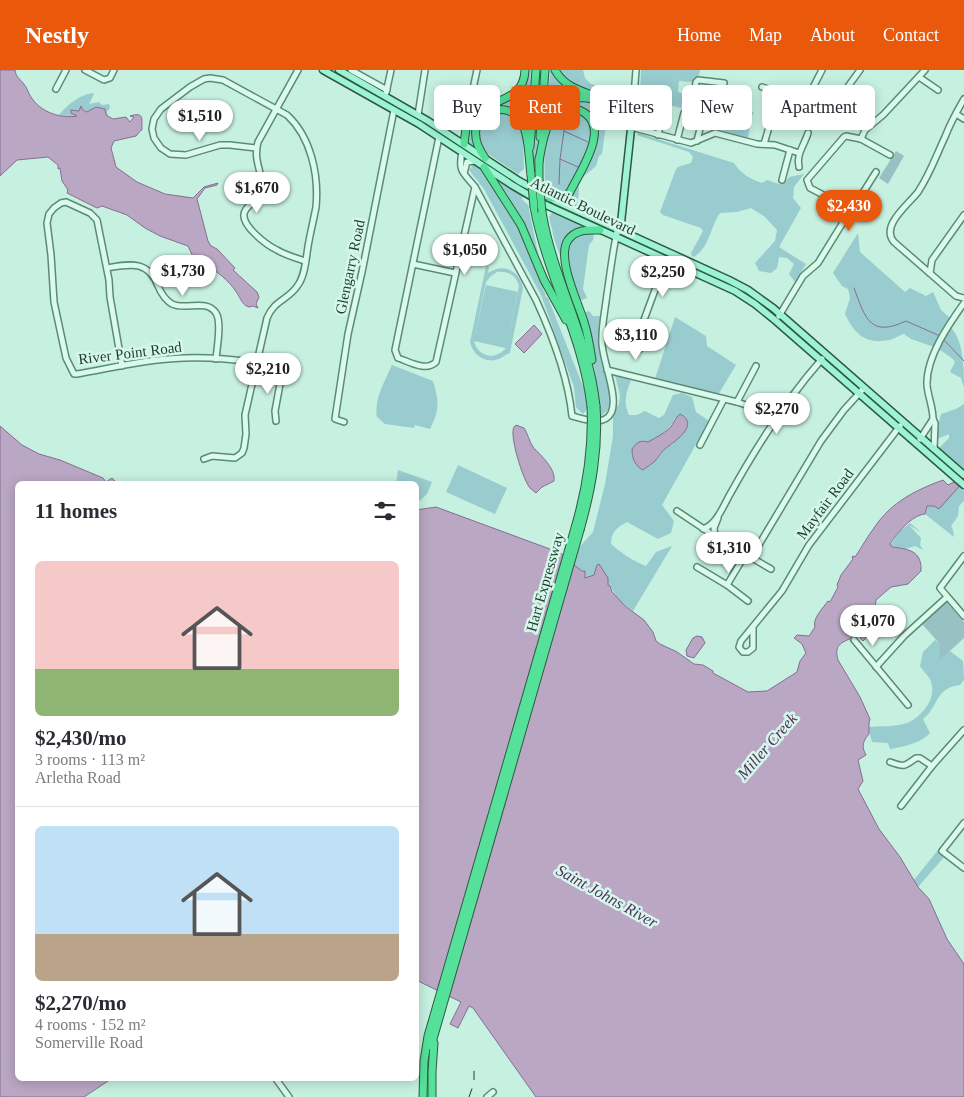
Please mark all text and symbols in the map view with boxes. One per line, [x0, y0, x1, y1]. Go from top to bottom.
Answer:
text: Nestly [25, 22, 89, 48]
text: Home [677, 25, 721, 45]
text: Map [749, 25, 782, 45]
text: About [810, 25, 855, 45]
text: Contact [883, 25, 939, 45]
chip: Buy [434, 85, 500, 130]
chip: Rent [510, 85, 580, 130]
chip: Filters [590, 85, 672, 130]
chip: New [682, 85, 752, 130]
chip: Apartment [762, 85, 875, 130]
pin: $1,510 [159, 100, 241, 142]
text: $1,510 [178, 107, 222, 124]
pin: $1,670 [216, 172, 298, 214]
street label: Atlantic Boulevard [528, 174, 638, 239]
text: $1,670 [235, 179, 279, 196]
pin: $2,430 [808, 190, 890, 232]
text: $2,430 [827, 197, 871, 214]
street label: Glengarry Road [332, 218, 368, 316]
pin: $1,050 [424, 234, 506, 276]
text: $1,050 [443, 241, 487, 258]
pin: $1,730 [142, 254, 224, 297]
pin: $2,250 [622, 256, 704, 298]
text: $1,730 [161, 262, 205, 279]
text: $2,250 [641, 263, 685, 280]
pin: $3,110 [595, 318, 677, 361]
text: $3,110 [614, 326, 658, 343]
street label: River Point Road [77, 339, 183, 367]
pin: $2,210 [227, 352, 309, 395]
text: $2,210 [246, 360, 290, 377]
pin: $2,270 [736, 392, 818, 435]
text: $2,270 [755, 400, 799, 417]
street label: Mayfair Road [793, 465, 857, 542]
icon: filters [371, 497, 399, 525]
text: 11 homes [35, 499, 117, 523]
street label: Hart Expressway [523, 530, 567, 634]
pin: $1,310 [688, 532, 770, 574]
text: $1,310 [707, 539, 751, 556]
icon: home [172, 593, 262, 683]
pin: $1,070 [832, 604, 914, 647]
text: $1,070 [851, 612, 895, 629]
water label: Miller Creek [733, 709, 801, 783]
text: $2,430/mo [35, 726, 127, 750]
text: 3 rooms · 113 m² [35, 751, 145, 768]
text: Arletha Road [35, 769, 121, 786]
icon: home [172, 859, 262, 949]
water label: Saint Johns River [554, 861, 661, 931]
text: $2,270/mo [35, 991, 127, 1015]
text: 4 rooms · 152 m² [35, 1016, 146, 1033]
text: Somerville Road [35, 1034, 143, 1051]

